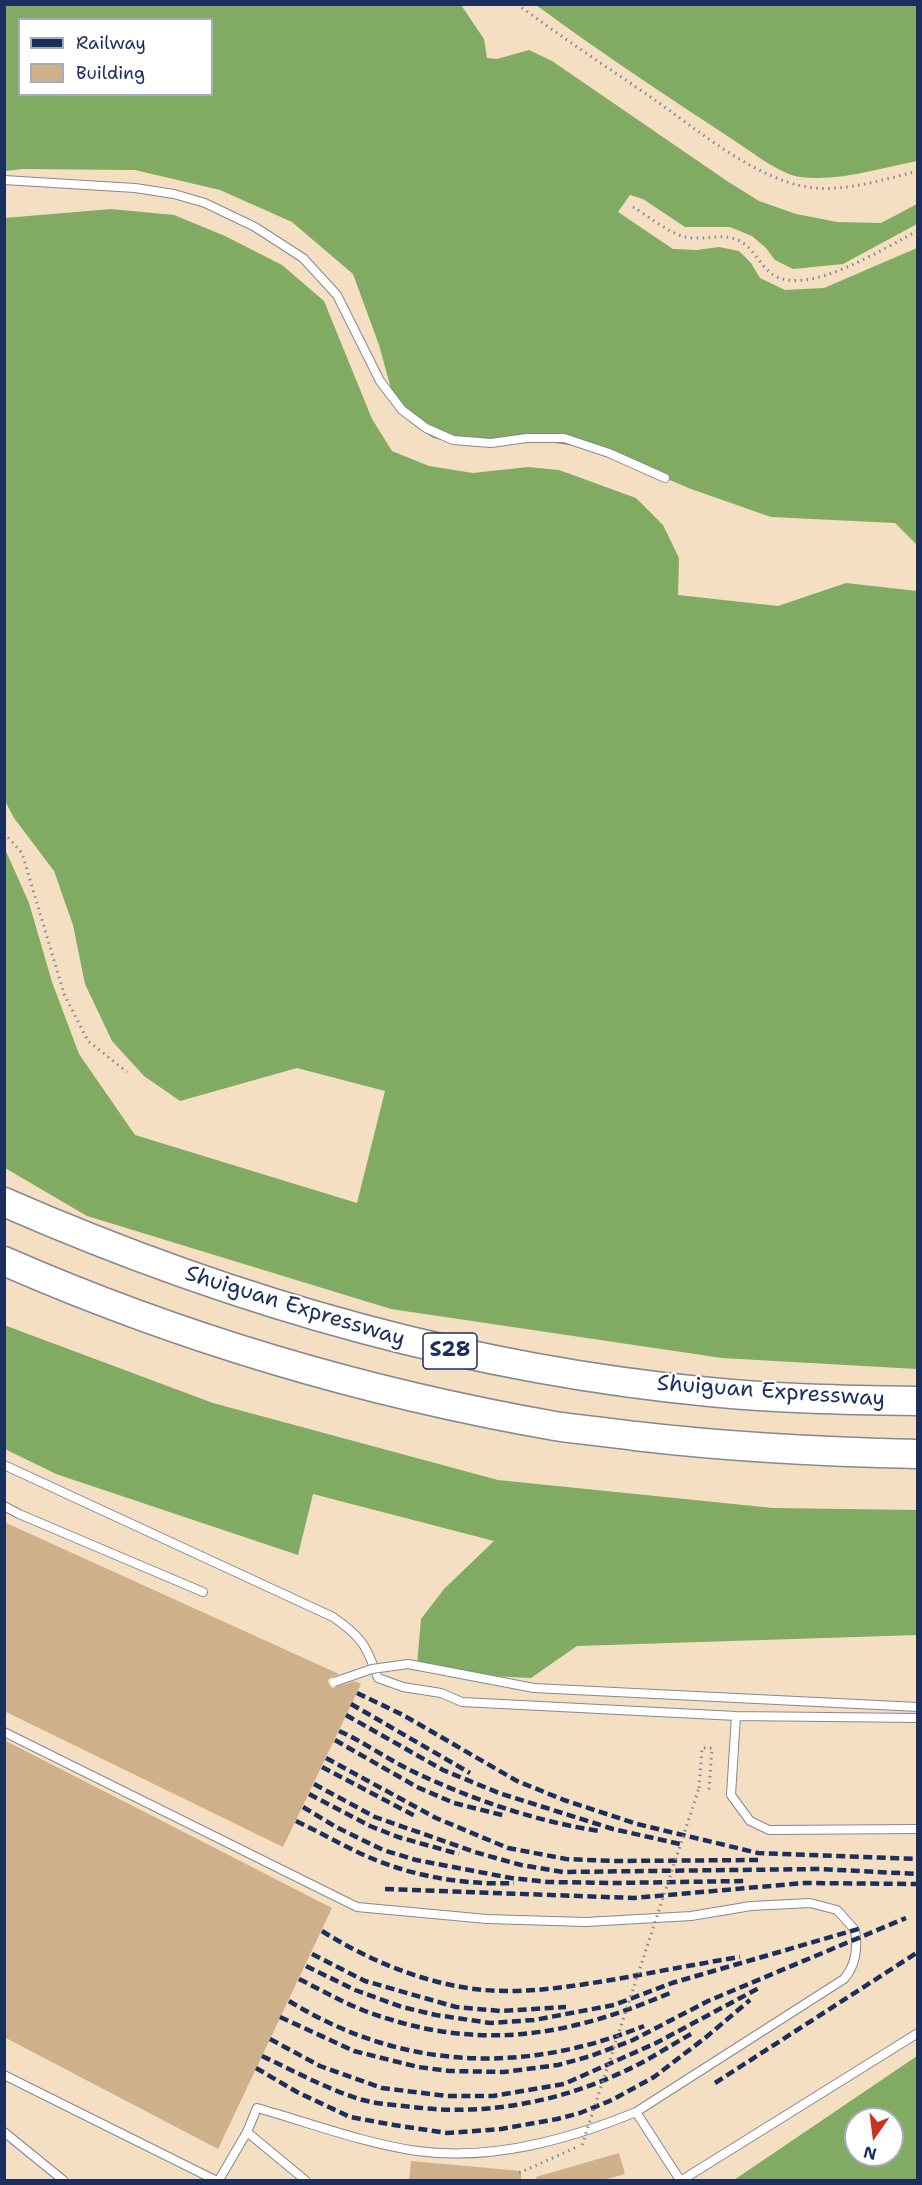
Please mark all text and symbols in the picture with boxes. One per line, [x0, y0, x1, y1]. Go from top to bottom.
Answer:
legend [18, 18, 213, 96]
text: Railway [76, 31, 146, 55]
text: Building [76, 61, 145, 85]
street label: Shuiguan Expressway [182, 1261, 408, 1353]
road number: S28 [423, 1333, 477, 1369]
street label: Shuiguan Expressway [656, 1371, 886, 1413]
north arrow [844, 2107, 904, 2167]
text: N [861, 2141, 879, 2165]

